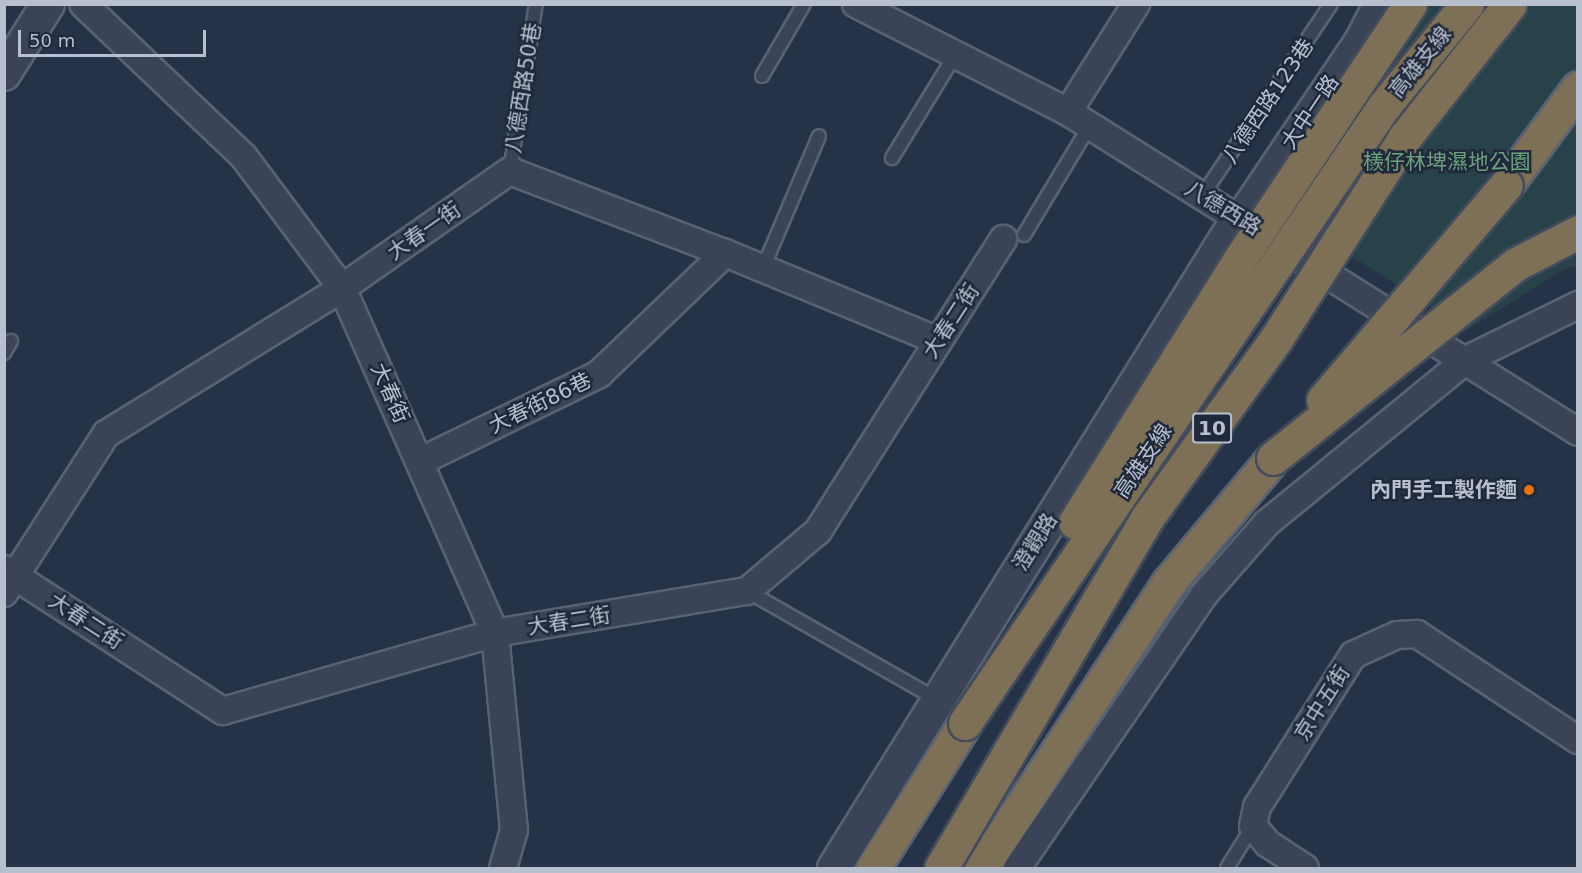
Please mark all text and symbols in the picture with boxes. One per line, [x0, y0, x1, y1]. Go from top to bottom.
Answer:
scale bar [21, 18, 208, 56]
street label: 八德西路50巷 [500, 21, 546, 155]
street label: 高雄支線 [1384, 21, 1456, 103]
text: 50 m [29, 30, 75, 51]
street label: 八德西路123巷 [1217, 34, 1319, 168]
street label: 大中一路 [1276, 70, 1344, 154]
park label: 檨仔林埤濕地公園 [1363, 149, 1531, 175]
street label: 八德西路 [1181, 176, 1265, 240]
street label: 大春一街 [382, 197, 466, 265]
street label: 大春二街 [918, 279, 984, 363]
street label: 大春街 [366, 359, 414, 427]
street label: 大春街86巷 [485, 367, 595, 439]
road number: 10 [1191, 411, 1233, 445]
street label: 高雄支線 [1109, 419, 1177, 503]
place label: 內門手工製作麵 [1370, 477, 1517, 503]
marker: 內門手工製作麵 [1522, 483, 1536, 497]
street label: 澄觀路 [1008, 509, 1062, 575]
street label: 大春二街 [44, 588, 128, 654]
street label: 大春二街 [526, 602, 612, 640]
street label: 京中五街 [1289, 661, 1355, 745]

